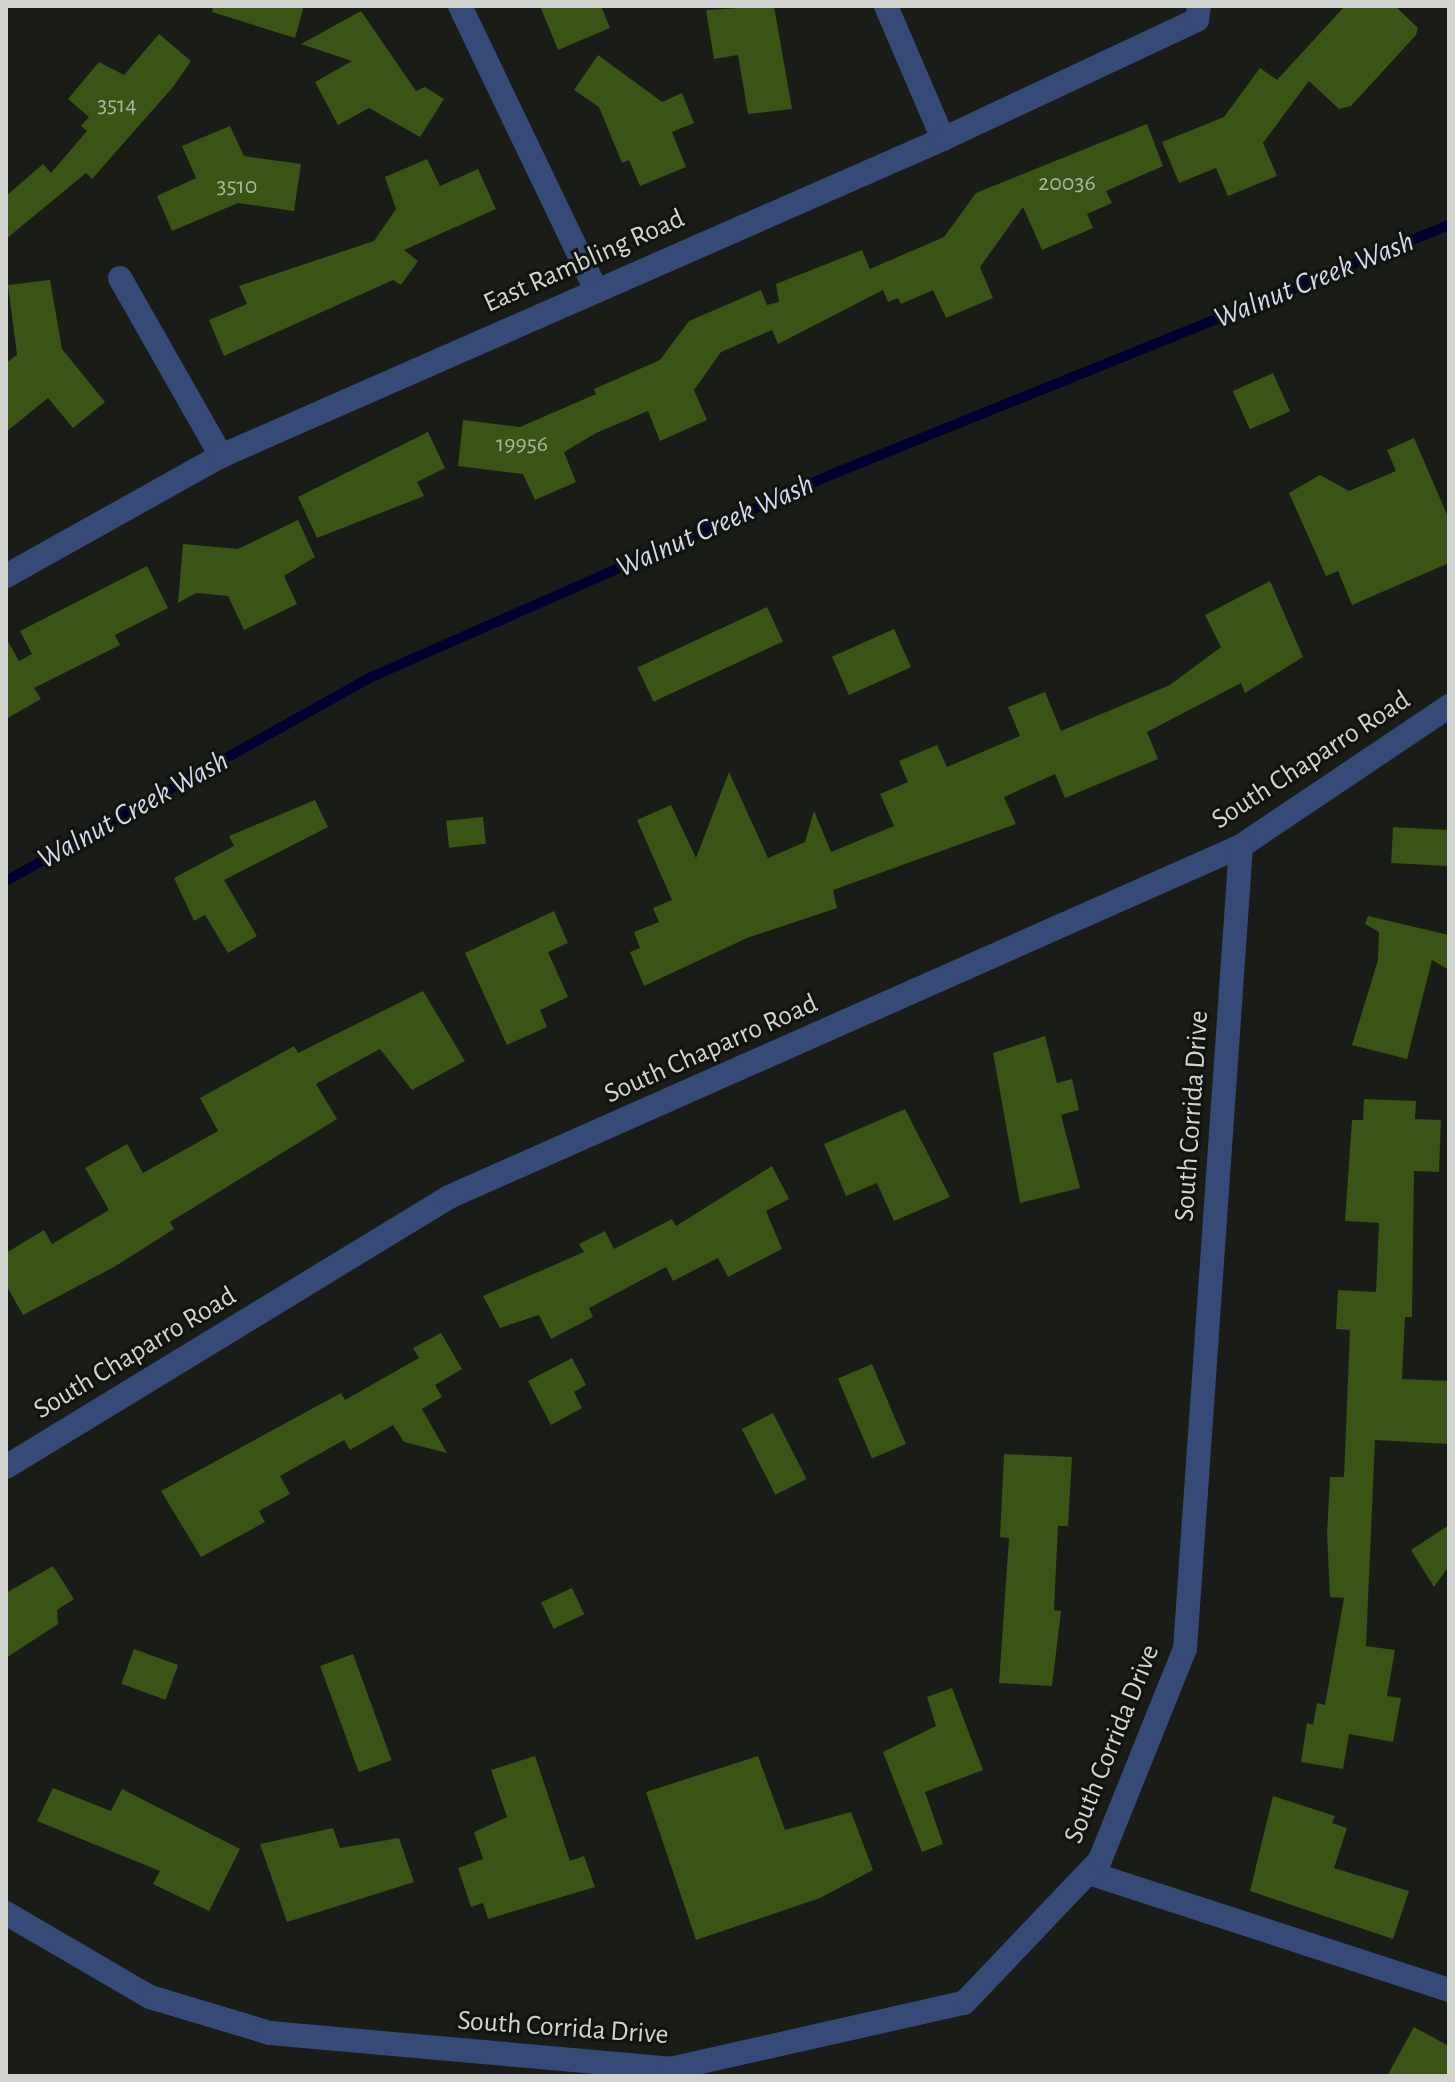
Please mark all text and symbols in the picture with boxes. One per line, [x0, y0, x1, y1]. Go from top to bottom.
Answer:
house number: 3514 [97, 92, 137, 120]
house number: 20036 [1038, 170, 1096, 198]
house number: 3510 [217, 173, 257, 201]
street label: East Rambling Road [478, 202, 690, 320]
water label: Walnut Creek Wash [1209, 223, 1419, 337]
house number: 19956 [496, 431, 548, 459]
water label: Walnut Creek Wash [611, 466, 819, 586]
street label: South Chaparro Road [1205, 683, 1417, 837]
water label: Walnut Creek Wash [31, 743, 235, 877]
street label: South Chaparro Road [599, 987, 823, 1111]
street label: South Corrida Drive [1168, 1009, 1216, 1223]
street label: South Chaparro Road [28, 1279, 242, 1427]
street label: South Corrida Drive [1057, 1640, 1167, 1848]
street label: South Corrida Drive [456, 2004, 670, 2052]

